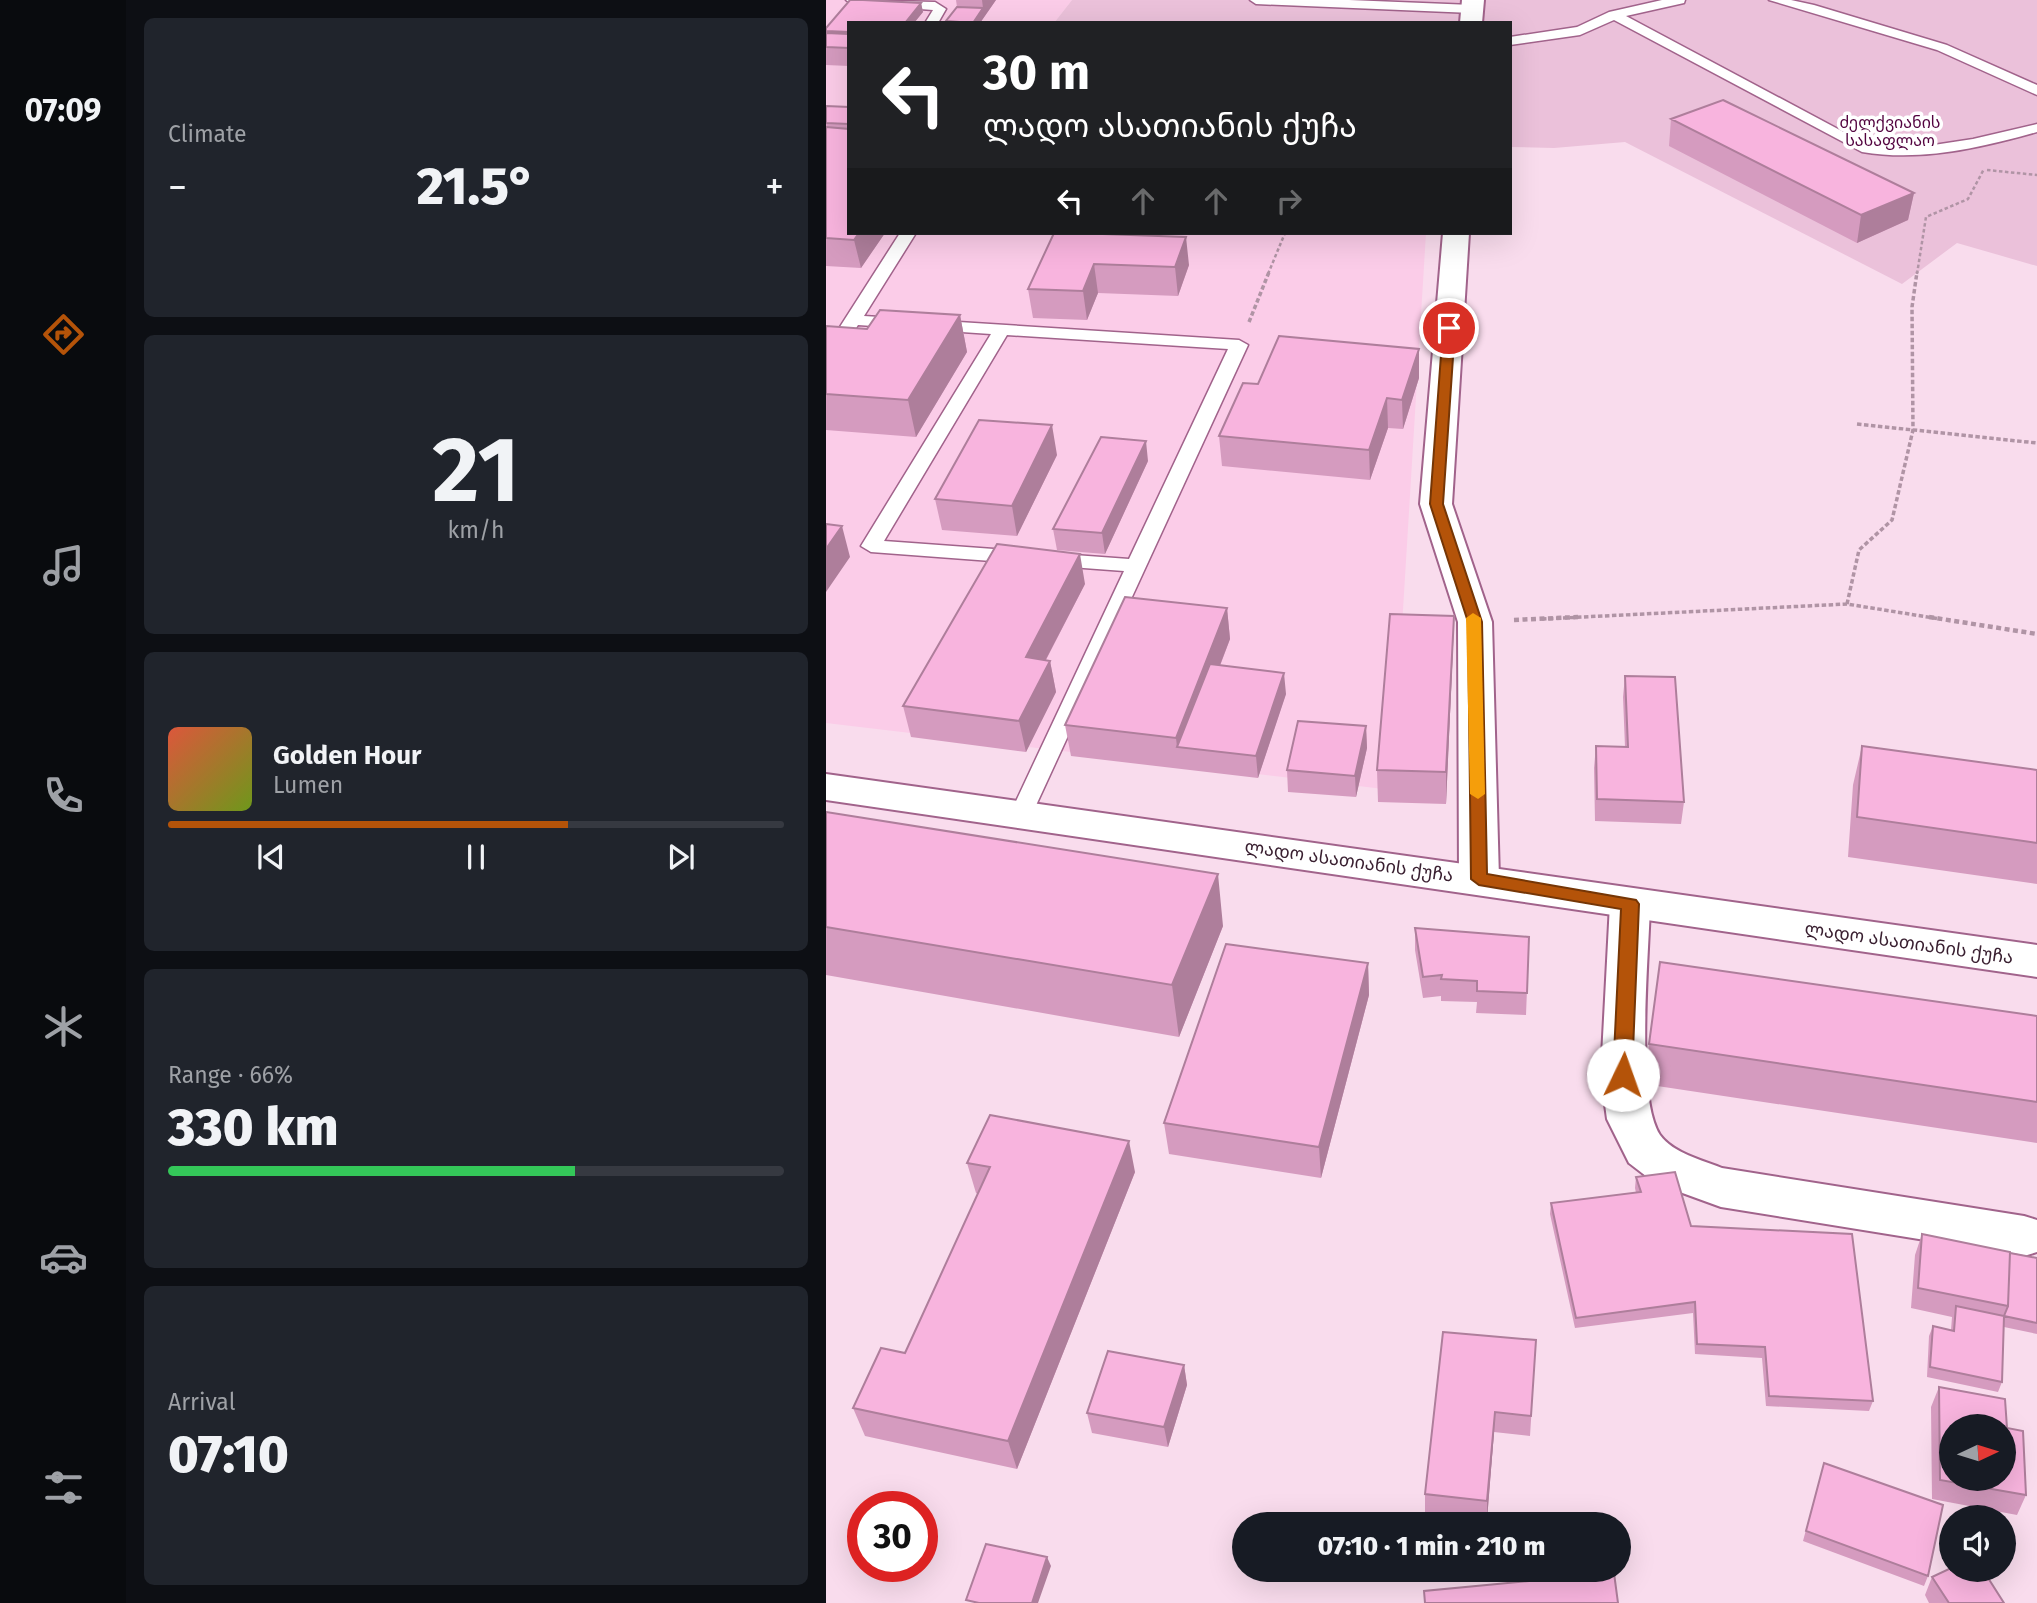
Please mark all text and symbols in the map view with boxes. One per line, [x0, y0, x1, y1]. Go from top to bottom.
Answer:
text: 30 m [983, 43, 1090, 102]
icon: left [868, 49, 959, 140]
text: 07:09 [24, 91, 102, 129]
text: ლადო ასათიანის ქუჩა [983, 107, 1357, 145]
park label: ძელქვიანის სასაფლაო [1839, 113, 1941, 151]
text: Climate [168, 120, 247, 148]
text: 21.5° [417, 155, 535, 218]
text: − [168, 164, 187, 210]
text: + [765, 164, 784, 210]
icon: left [1051, 182, 1089, 220]
icon: ahead [1124, 182, 1162, 220]
icon: ahead [1197, 182, 1235, 220]
icon: right [1270, 182, 1308, 220]
pin [1419, 298, 1479, 358]
icon: arrive [1430, 309, 1468, 347]
icon: directions [39, 310, 88, 359]
text: 21 [432, 416, 520, 525]
text: km/h [448, 516, 504, 544]
icon: music [39, 541, 88, 590]
text: Golden Hour [273, 740, 421, 771]
icon: phone [39, 771, 88, 820]
text: Lumen [273, 771, 343, 799]
street label: ლადო ასათიანის ქუჩა [1243, 835, 1455, 887]
icon: previous [252, 838, 290, 876]
icon: pause [457, 838, 495, 876]
icon: next [662, 838, 700, 876]
street label: ლადო ასათიანის ქუჩა [1803, 917, 2015, 969]
icon: climate [39, 1002, 88, 1051]
position arrow [1586, 1038, 1660, 1112]
text: Range · 66% [168, 1061, 293, 1089]
text: 330 km [168, 1096, 339, 1159]
icon: car [39, 1233, 88, 1282]
text: Arrival [168, 1388, 235, 1416]
north arrow [1939, 1414, 2016, 1491]
map controls [1939, 1414, 2016, 1582]
text: 07:10 [168, 1423, 289, 1486]
icon: filters [39, 1463, 88, 1512]
speed limit sign: 30 [847, 1491, 938, 1582]
button: sound [1939, 1505, 2016, 1582]
text: 07:10 · 1 min · 210 m [1318, 1531, 1545, 1562]

